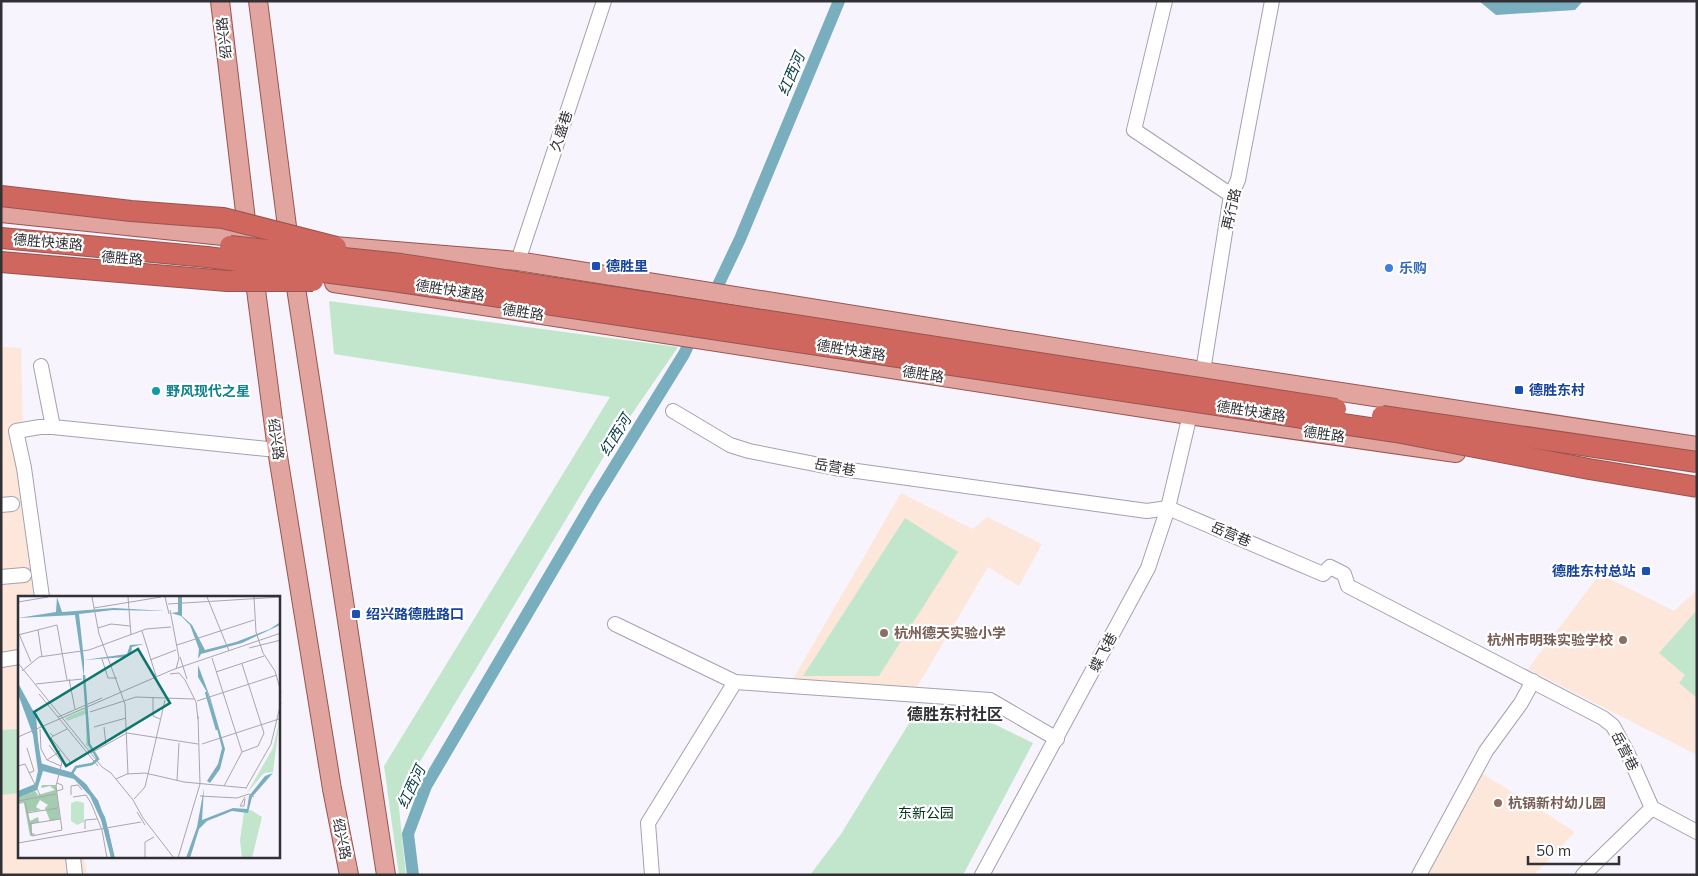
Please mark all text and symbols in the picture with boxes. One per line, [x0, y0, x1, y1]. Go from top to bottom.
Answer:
street label: 绍兴路 [213, 16, 235, 60]
water label: 红西河 [773, 47, 810, 98]
street label: 久盛巷 [546, 108, 576, 154]
street label: 再行路 [1218, 187, 1244, 231]
street label: 德胜快速路 [12, 230, 84, 254]
street label: 德胜路 [100, 247, 144, 269]
place label: 德胜里 [606, 257, 648, 275]
place label: 乐购 [1399, 259, 1427, 277]
marker: 德胜里 [590, 260, 602, 272]
marker: 乐购 [1383, 262, 1395, 274]
street label: 德胜快速路 [414, 276, 486, 304]
street label: 德胜路 [501, 300, 545, 324]
street label: 德胜快速路 [815, 336, 887, 364]
street label: 德胜路 [901, 362, 945, 386]
place label: 德胜东村 [1529, 381, 1585, 399]
place label: 野风现代之星 [166, 382, 250, 400]
marker: 德胜东村 [1513, 384, 1525, 396]
marker: 野风现代之星 [150, 385, 162, 397]
street label: 德胜快速路 [1215, 397, 1287, 425]
water label: 红西河 [595, 408, 637, 459]
street label: 绍兴路 [264, 417, 288, 461]
street label: 德胜路 [1302, 422, 1346, 446]
street label: 岳营巷 [813, 454, 857, 480]
street label: 岳营巷 [1208, 518, 1254, 550]
place label: 德胜东村总站 [1552, 562, 1636, 580]
marker: 德胜东村总站 [1640, 565, 1652, 577]
inset map [18, 596, 280, 858]
place label: 绍兴路德胜路口 [366, 605, 464, 623]
marker: 绍兴路德胜路口 [350, 608, 362, 620]
place label: 杭州德天实验小学 [894, 624, 1006, 642]
marker: 杭州德天实验小学 [878, 627, 890, 639]
street label: 蝶飞巷 [1085, 629, 1121, 675]
place label: 杭州市明珠实验学校 [1487, 631, 1613, 649]
marker: 杭州市明珠实验学校 [1617, 634, 1629, 646]
district label: 德胜东村社区 [907, 704, 1003, 724]
street label: 岳营巷 [1607, 728, 1643, 774]
water label: 红西河 [393, 760, 430, 811]
place label: 杭锅新村幼儿园 [1508, 794, 1606, 812]
marker: 杭锅新村幼儿园 [1492, 797, 1504, 809]
park label: 东新公园 [898, 804, 954, 822]
street label: 绍兴路 [329, 817, 355, 861]
scale bar [1528, 834, 1619, 866]
text: 50 m [1536, 841, 1571, 860]

